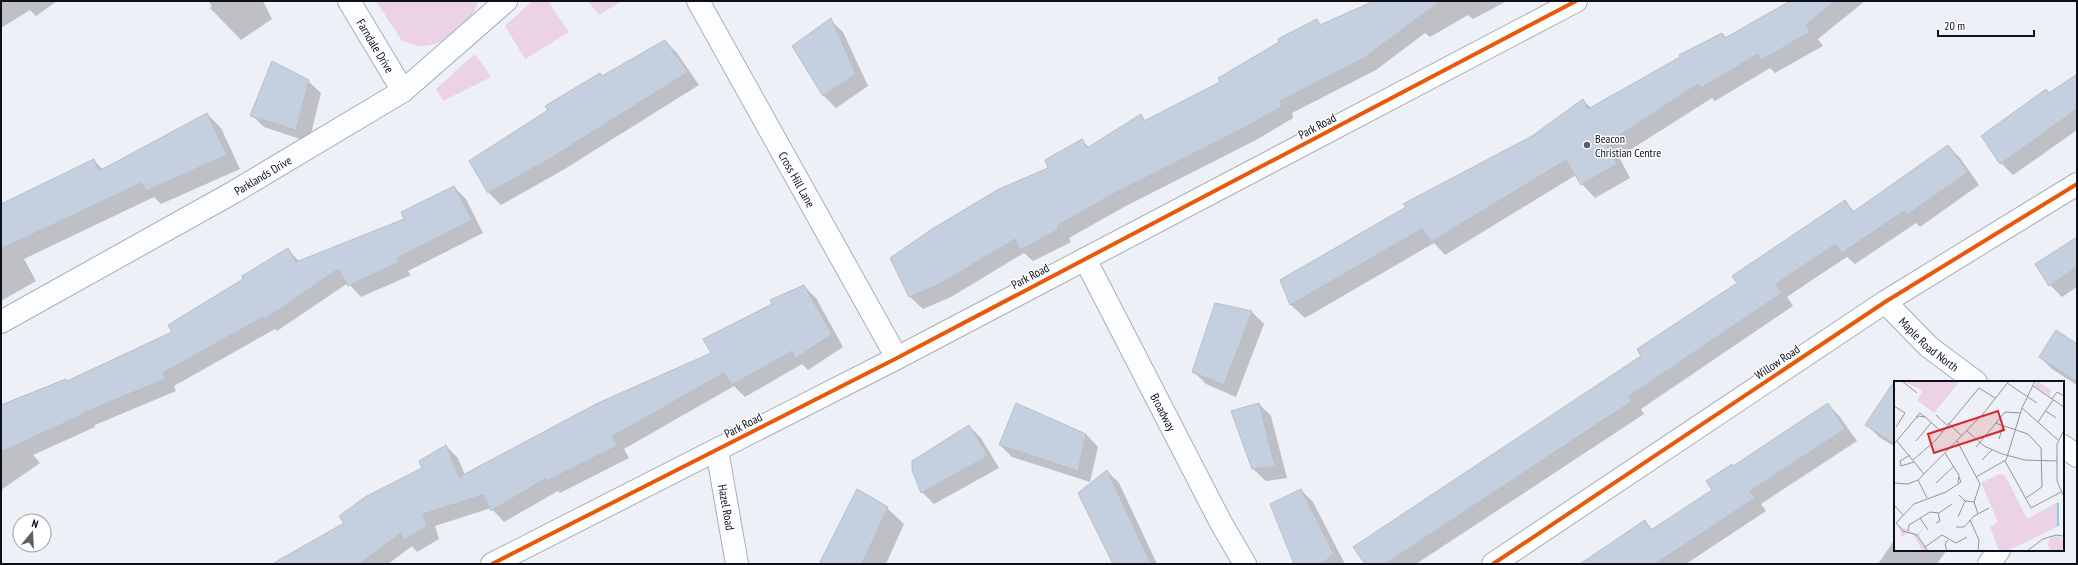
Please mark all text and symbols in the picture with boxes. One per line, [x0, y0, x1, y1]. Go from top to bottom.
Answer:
scale bar [1938, 12, 2034, 38]
street label: Farndale Drive [354, 16, 398, 75]
text: 20 m [1944, 18, 1965, 33]
street label: Park Road [1296, 110, 1338, 142]
place label: Beacon Christian Centre [1595, 131, 1661, 160]
marker: Beacon Christian Centre [1582, 140, 1592, 150]
street label: Cross Hill Lane [776, 149, 819, 210]
street label: Parklands Drive [231, 152, 294, 198]
street label: Park Road [1009, 260, 1051, 292]
street label: Maple Road North [1896, 314, 1962, 374]
street label: Willow Road [1752, 341, 1802, 383]
inset map [1894, 381, 2064, 551]
street label: Broadway [1148, 390, 1180, 434]
street label: Park Road [722, 409, 764, 441]
street label: Hazel Road [716, 483, 738, 531]
north arrow [12, 513, 52, 553]
text: N [30, 516, 40, 531]

